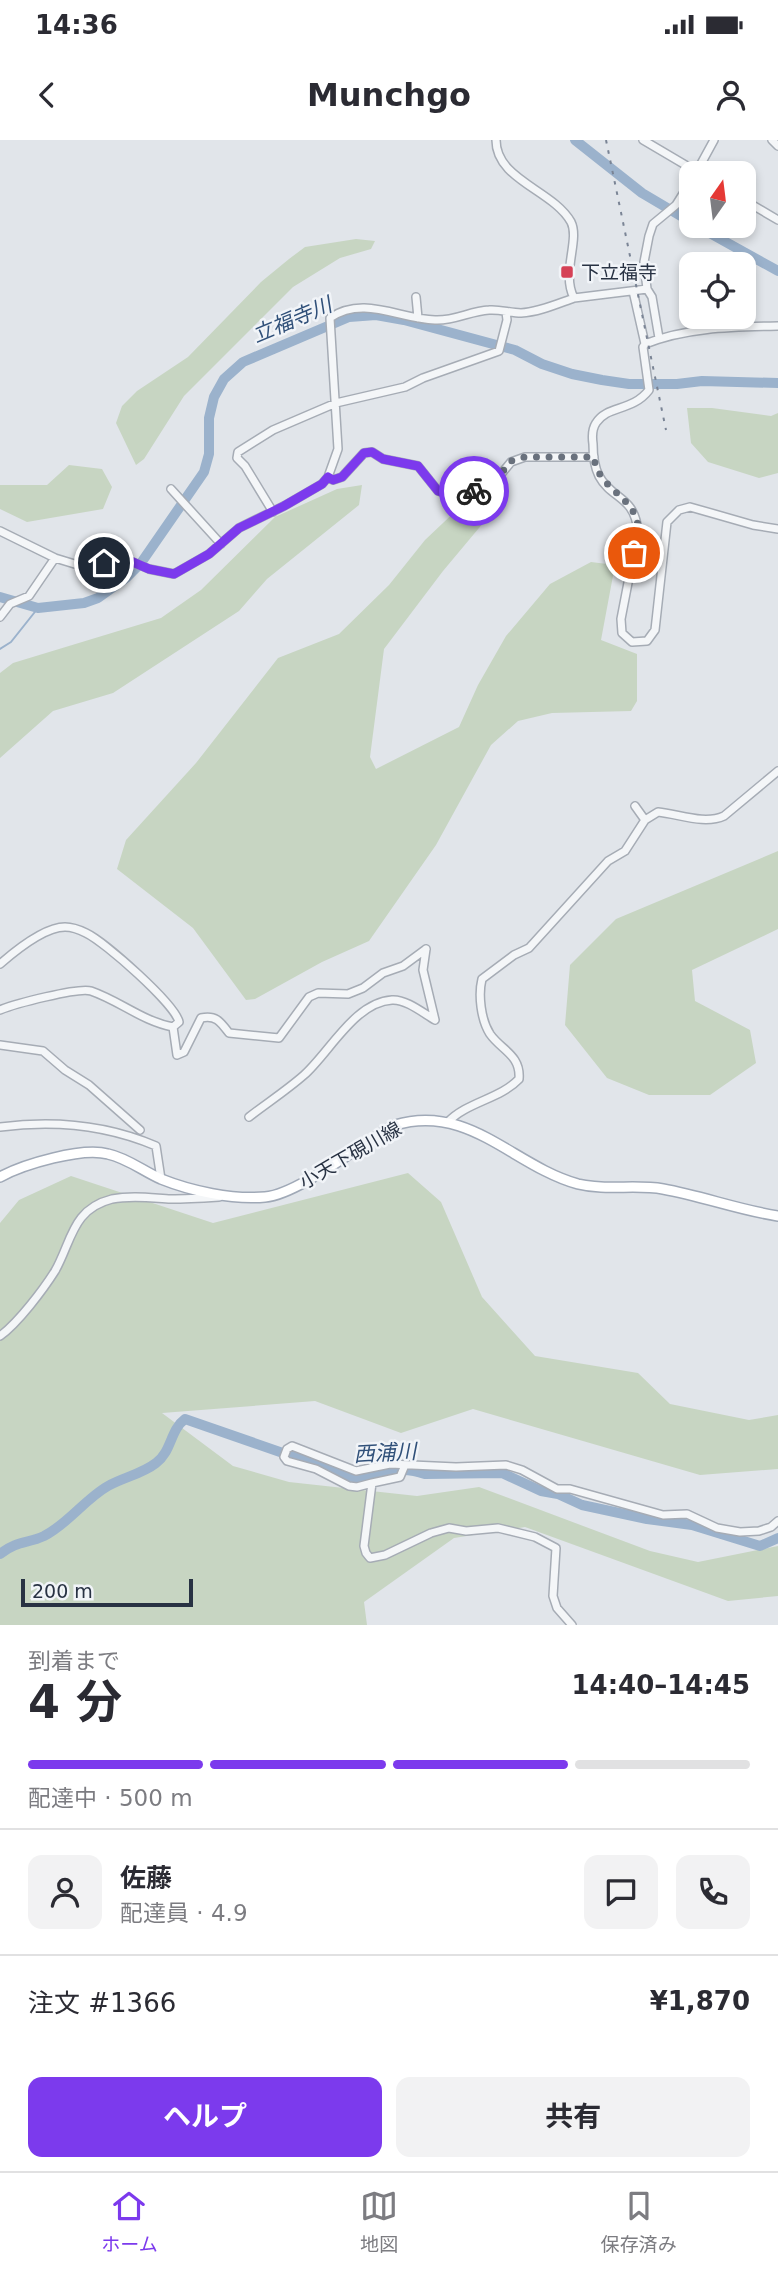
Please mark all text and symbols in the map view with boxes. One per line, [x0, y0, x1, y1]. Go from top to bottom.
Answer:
text: 14:36 [35, 10, 118, 40]
icon: back [28, 76, 66, 114]
text: Munchgo [307, 76, 471, 114]
icon: person [712, 76, 750, 114]
north arrow [679, 161, 756, 238]
map controls [679, 161, 756, 329]
button: locate [679, 252, 756, 329]
place label: 下立福寺 [581, 261, 657, 283]
marker: 下立福寺 [559, 264, 575, 280]
water label: 立福寺川 [249, 292, 337, 347]
courier [439, 456, 509, 526]
icon: bike [455, 472, 493, 510]
pin [604, 523, 664, 583]
pin [74, 533, 134, 593]
icon: bag [615, 534, 653, 572]
icon: home [85, 544, 123, 582]
street label: 小天下硯川線 [295, 1117, 405, 1193]
water label: 西浦川 [353, 1439, 419, 1467]
scale bar [21, 1576, 192, 1608]
text: 200 m [32, 1580, 93, 1602]
text: 到着まで [28, 1648, 120, 1674]
text: 14:40–14:45 [571, 1670, 750, 1700]
text: 4 分 [28, 1675, 122, 1729]
text: 配達中 · 500 m [28, 1785, 193, 1811]
button: person [28, 1855, 102, 1929]
button: chat [584, 1855, 658, 1929]
button: phone [676, 1855, 750, 1929]
text: 佐藤 [120, 1863, 172, 1893]
text: 配達員 · 4.9 [120, 1900, 248, 1926]
text: ¥1,870 [650, 1986, 750, 2016]
text: 注文 #1366 [28, 1988, 176, 2018]
button: ヘルプ [28, 2077, 382, 2157]
button: 共有 [396, 2077, 750, 2157]
tab: ホーム [101, 2187, 158, 2256]
tab: 地図 [360, 2187, 398, 2256]
tab: 保存済み [601, 2187, 677, 2256]

